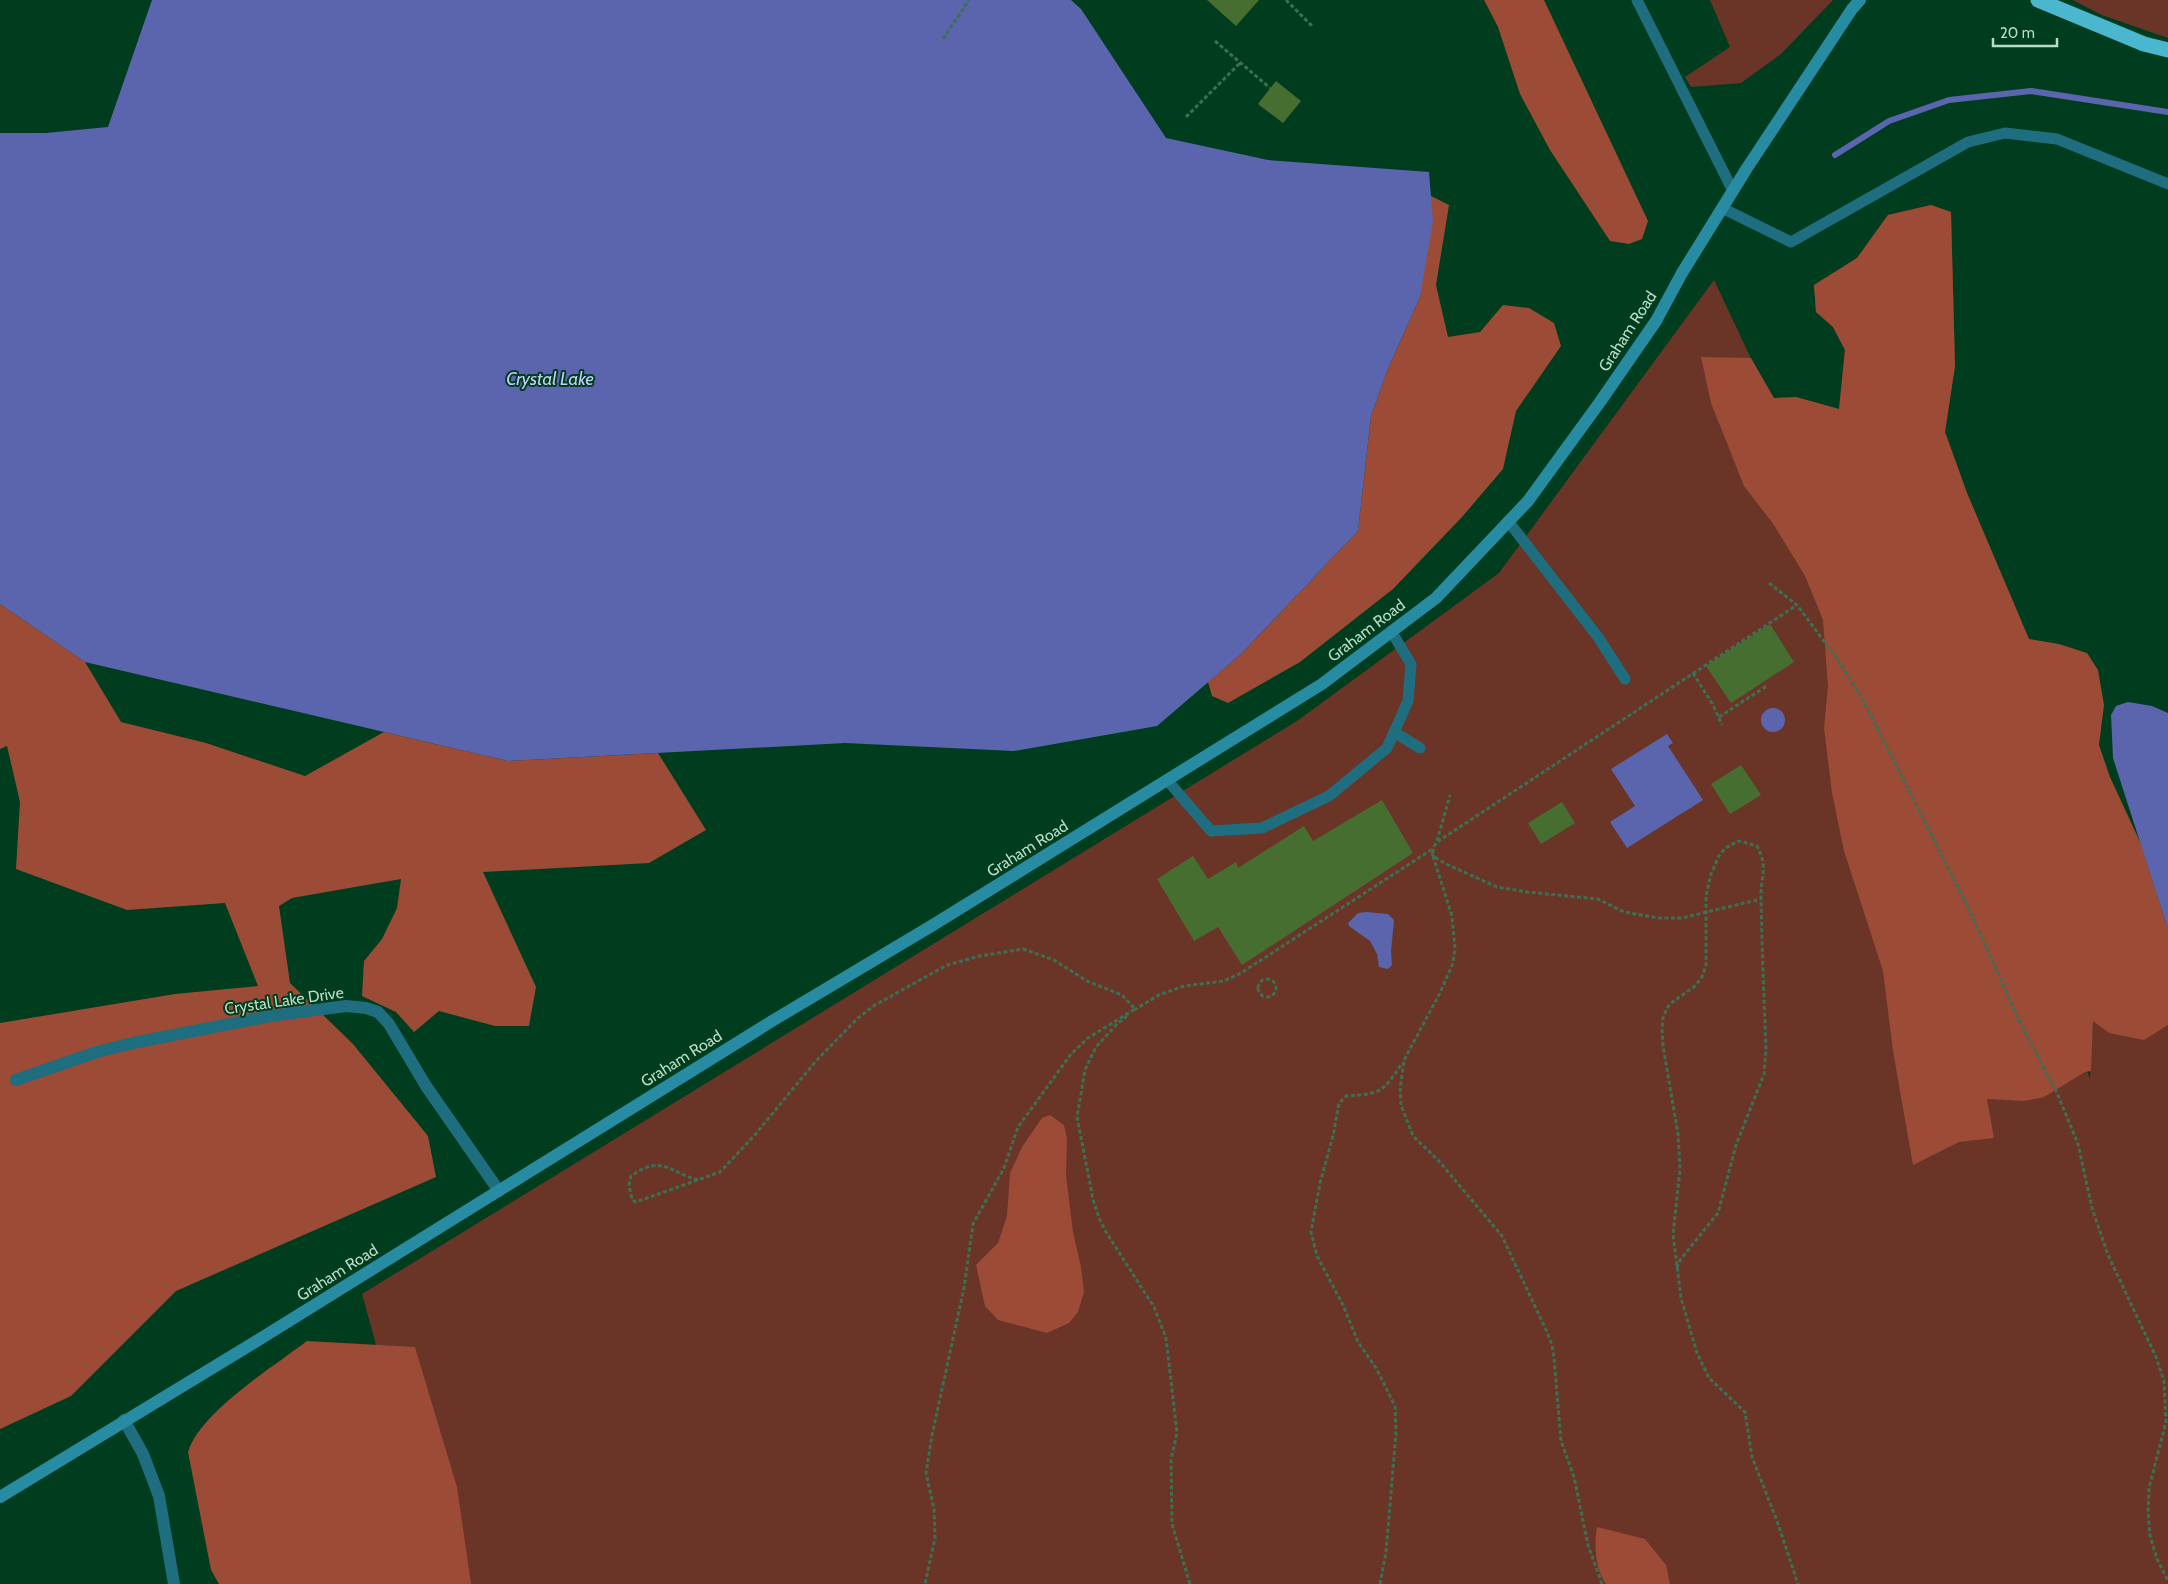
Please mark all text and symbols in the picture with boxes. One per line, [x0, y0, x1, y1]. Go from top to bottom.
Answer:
scale bar [1993, 15, 2057, 47]
text: 20 m [2000, 24, 2035, 42]
street label: Graham Road [1594, 288, 1660, 375]
water label: Crystal Lake [506, 368, 594, 390]
street label: Graham Road [1324, 595, 1409, 666]
street label: Graham Road [983, 816, 1071, 881]
street label: Crystal Lake Drive [223, 983, 345, 1018]
street label: Graham Road [637, 1026, 725, 1091]
street label: Graham Road [293, 1240, 381, 1305]

